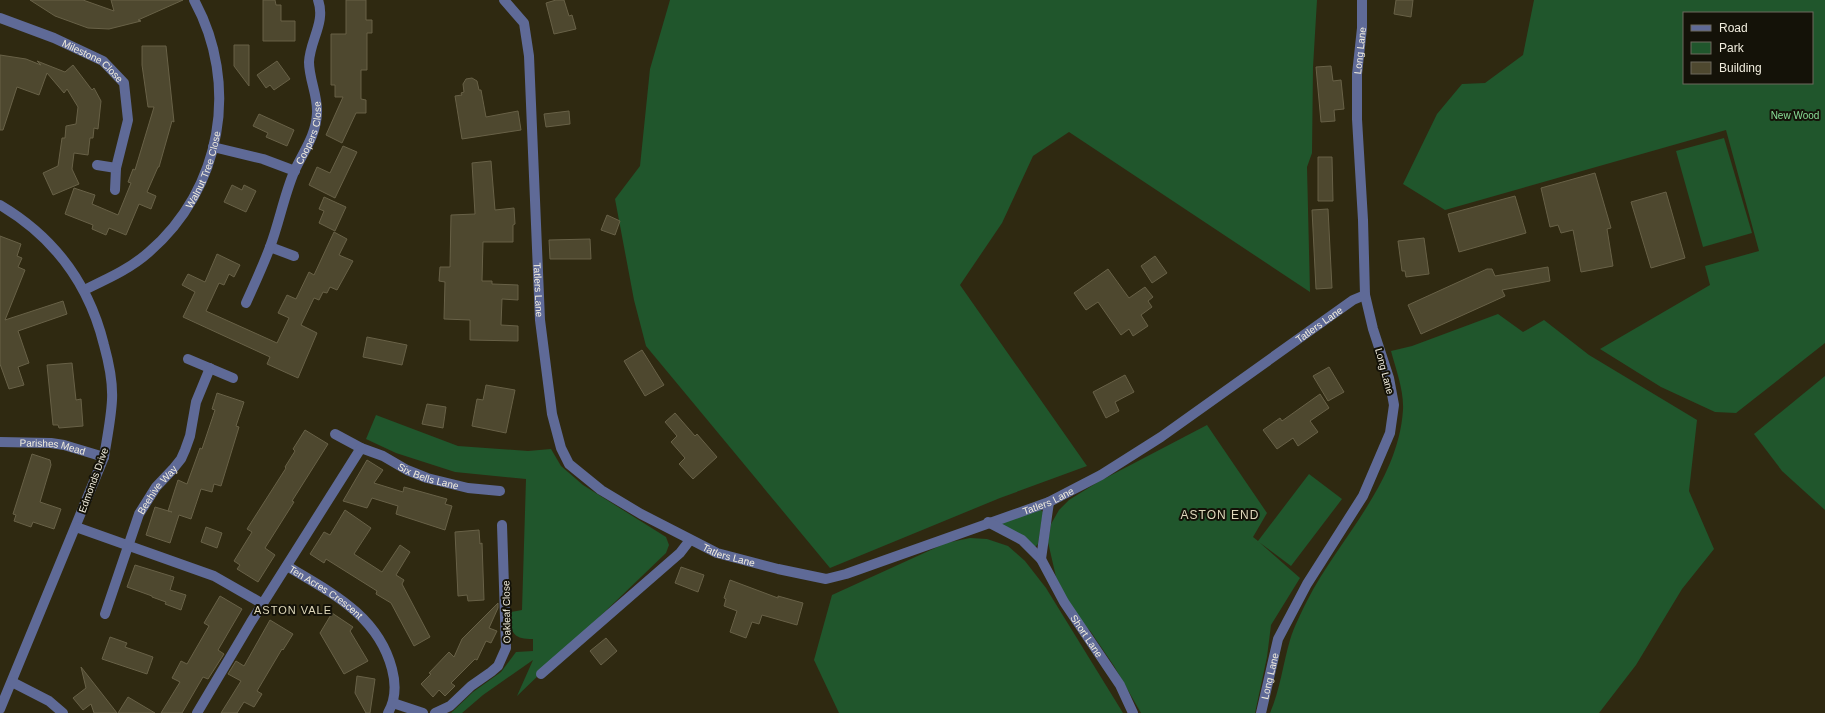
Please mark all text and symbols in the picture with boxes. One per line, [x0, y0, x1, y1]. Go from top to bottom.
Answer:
legend [1683, 12, 1813, 84]
text: Road [1719, 21, 1748, 35]
street label: Long Lane [1352, 26, 1368, 75]
street label: Milestone Close [60, 38, 125, 85]
text: Park [1719, 41, 1745, 55]
text: Building [1719, 61, 1762, 75]
street label: Coopers Close [294, 100, 323, 166]
park label: New Wood [1771, 110, 1819, 121]
street label: Walnut Tree Close [184, 130, 223, 210]
street label: Tatlers Lane [532, 262, 545, 318]
street label: Tatlers Lane [1294, 304, 1345, 345]
street label: Long Lane [1373, 347, 1396, 396]
street label: Parishes Mead [20, 437, 87, 457]
street label: Edmonds Drive [77, 446, 110, 514]
street label: Six Bells Lane [396, 461, 460, 492]
street label: Beehive Way [135, 464, 180, 516]
street label: Tatlers Lane [1021, 485, 1076, 517]
district label: ASTON END [1181, 508, 1259, 522]
street label: Tatlers Lane [701, 541, 756, 569]
street label: Ten Acres Crescent [287, 564, 365, 621]
street label: Oakleaf Close [500, 580, 513, 643]
district label: ASTON VALE [254, 604, 332, 616]
street label: Short Lane [1068, 613, 1105, 660]
street label: Long Lane [1259, 651, 1281, 700]

